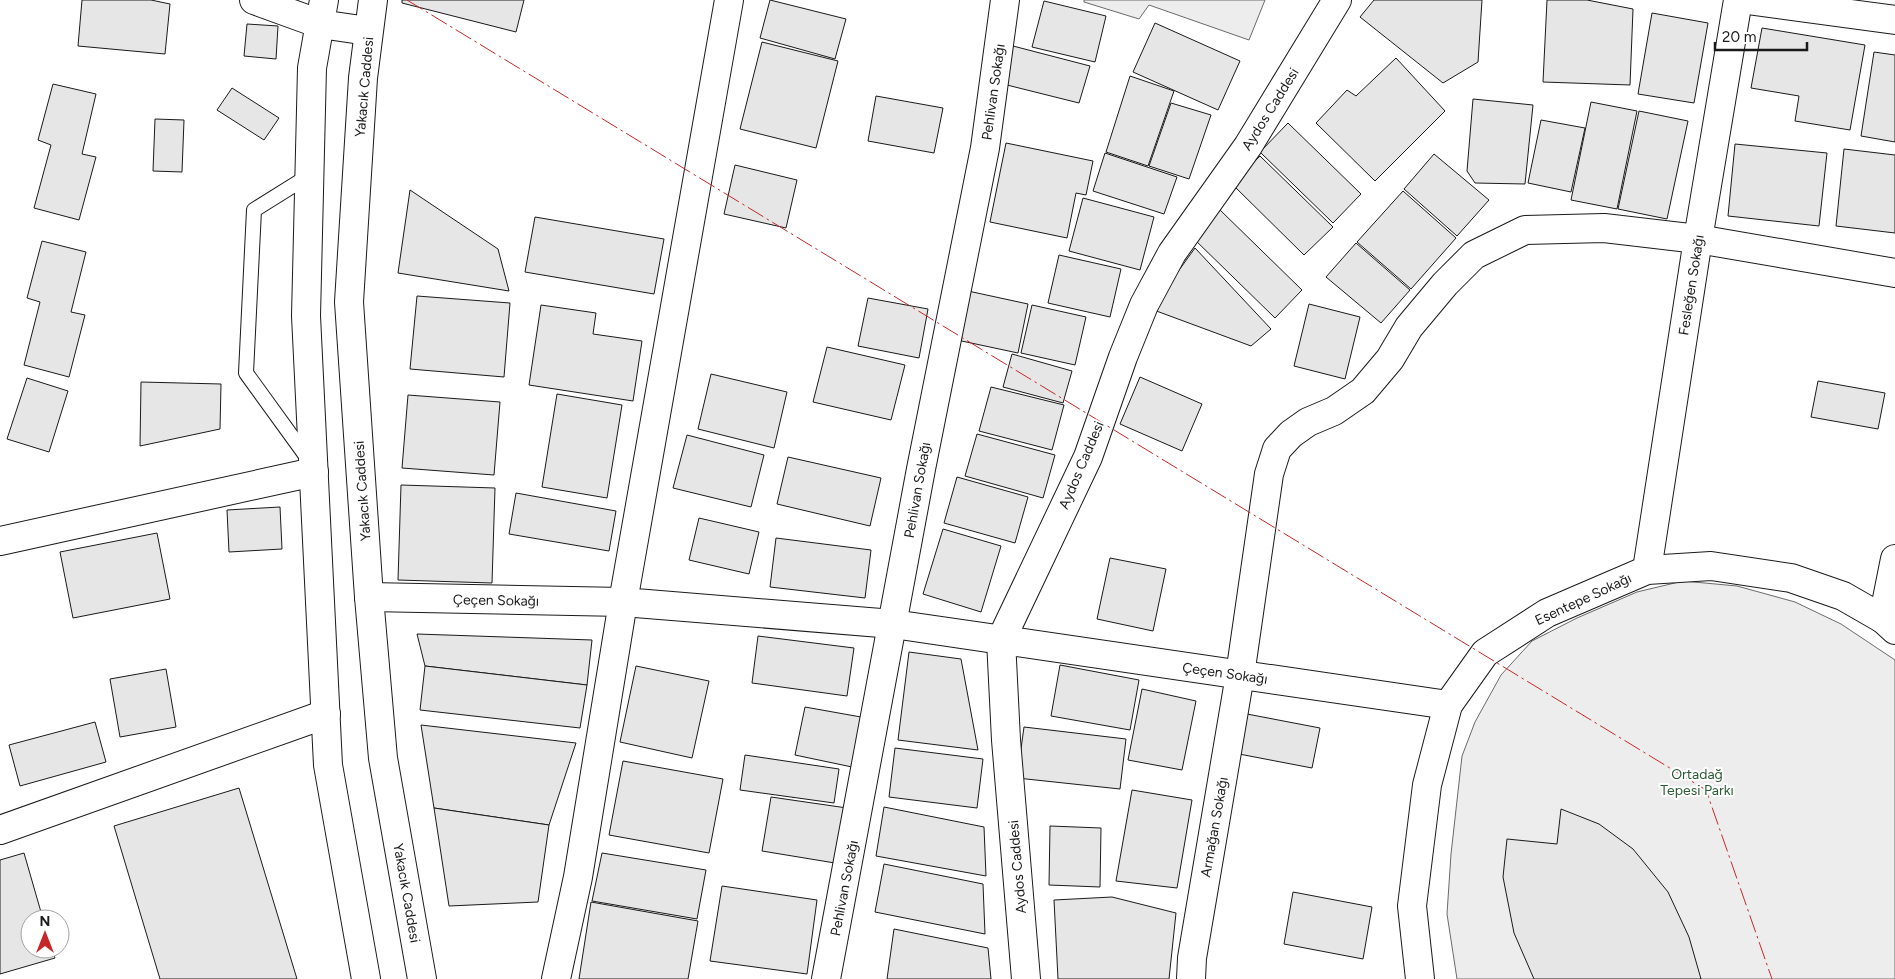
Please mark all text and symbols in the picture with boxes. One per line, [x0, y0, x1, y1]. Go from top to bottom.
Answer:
scale bar [1715, 20, 1808, 52]
text: 20 m [1722, 28, 1756, 46]
street label: Yakacık Caddesi [352, 36, 377, 138]
street label: Pehlivan Sokağı [978, 43, 1009, 141]
street label: Aydos Caddesi [1238, 65, 1303, 154]
street label: Fesleğen Sokağı [1675, 234, 1708, 337]
street label: Aydos Caddesi [1055, 419, 1108, 512]
street label: Yakacık Caddesi [351, 440, 374, 542]
street label: Pehlivan Sokağı [901, 441, 934, 539]
street label: Esentepe Sokağı [1532, 570, 1634, 629]
street label: Çeçen Sokağı [453, 591, 539, 610]
street label: Çeçen Sokağı [1181, 659, 1269, 688]
park label: Ortadağ Tepesi Parkı [1660, 766, 1734, 799]
street label: Armağan Sokağı [1197, 775, 1232, 879]
street label: Aydos Caddesi [1005, 819, 1030, 914]
street label: Pehlivan Sokağı [827, 839, 862, 937]
street label: Yakacık Caddesi [389, 842, 424, 944]
north arrow [20, 909, 70, 959]
text: N [40, 913, 50, 930]

